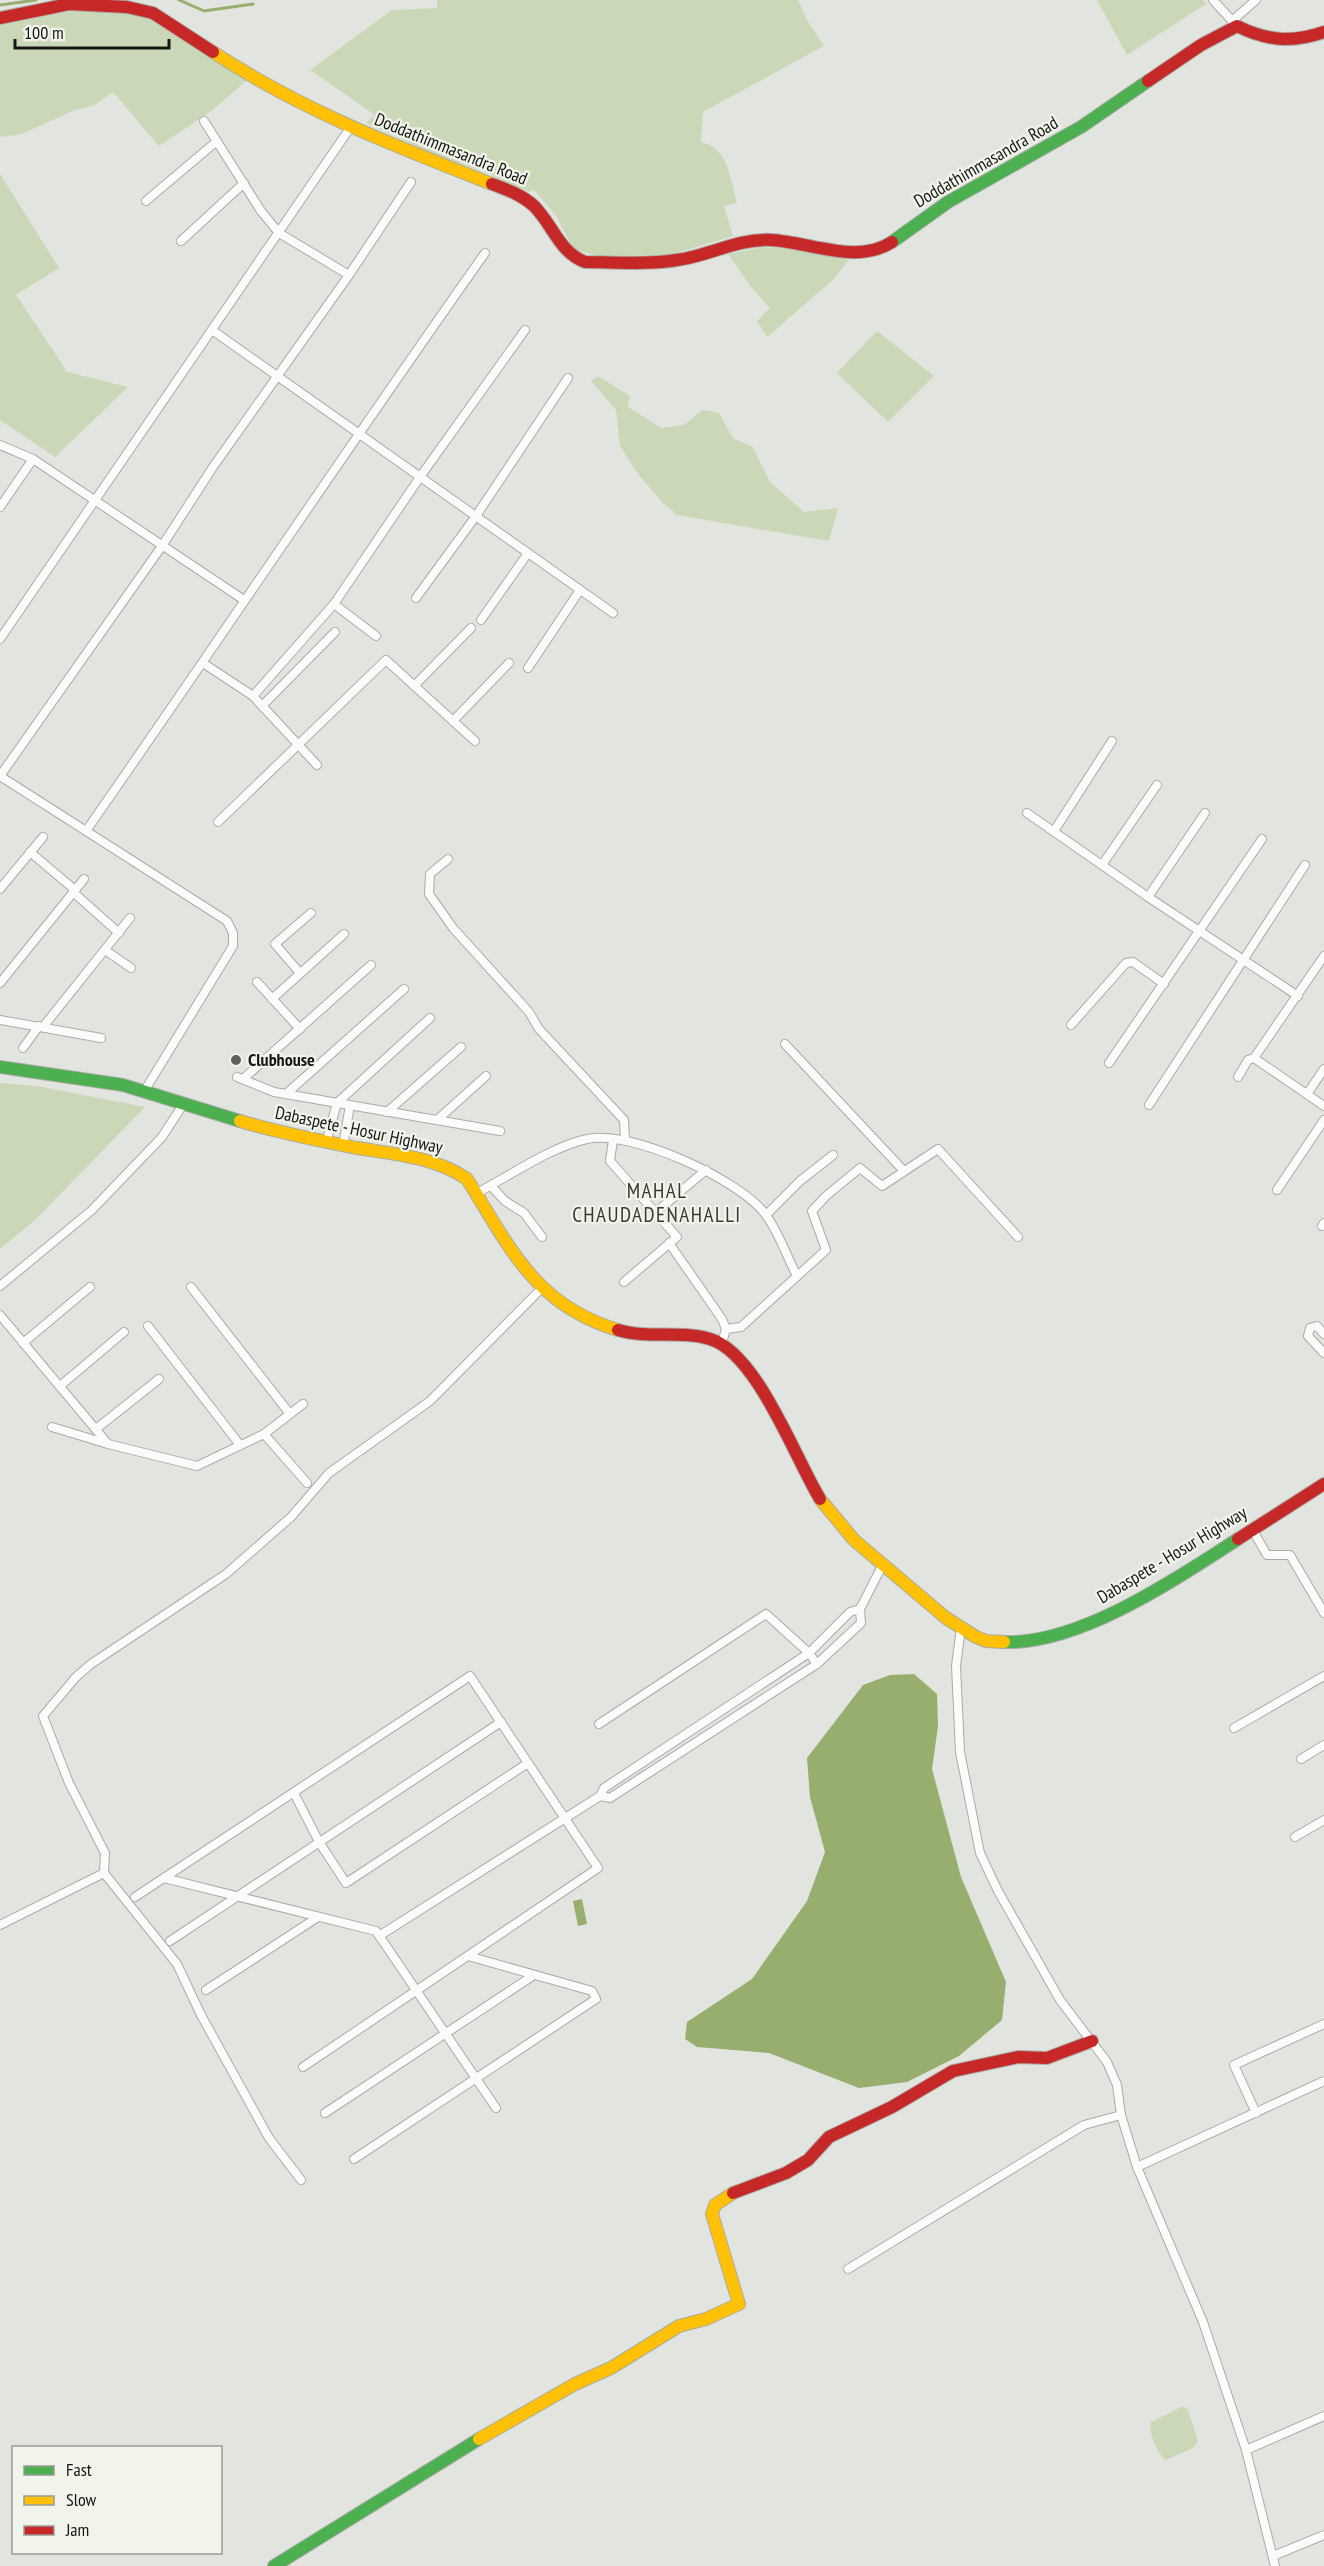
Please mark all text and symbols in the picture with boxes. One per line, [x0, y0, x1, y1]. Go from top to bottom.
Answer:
scale bar [15, 12, 170, 50]
text: 100 m [24, 21, 64, 44]
street label: Doddathimmasandra Road [371, 107, 531, 190]
street label: Doddathimmasandra Road [909, 111, 1062, 212]
place label: Clubhouse [248, 1048, 315, 1071]
marker: Clubhouse [229, 1053, 243, 1067]
street label: Dabaspete - Hosur Highway [273, 1101, 445, 1159]
district label: MAHAL CHAUDADENAHALLI [572, 1177, 742, 1228]
street label: Dabaspete - Hosur Highway [1093, 1501, 1251, 1608]
legend [12, 2446, 222, 2554]
text: Fast [66, 2458, 92, 2481]
text: Slow [66, 2488, 97, 2511]
text: Jam [65, 2518, 89, 2541]

